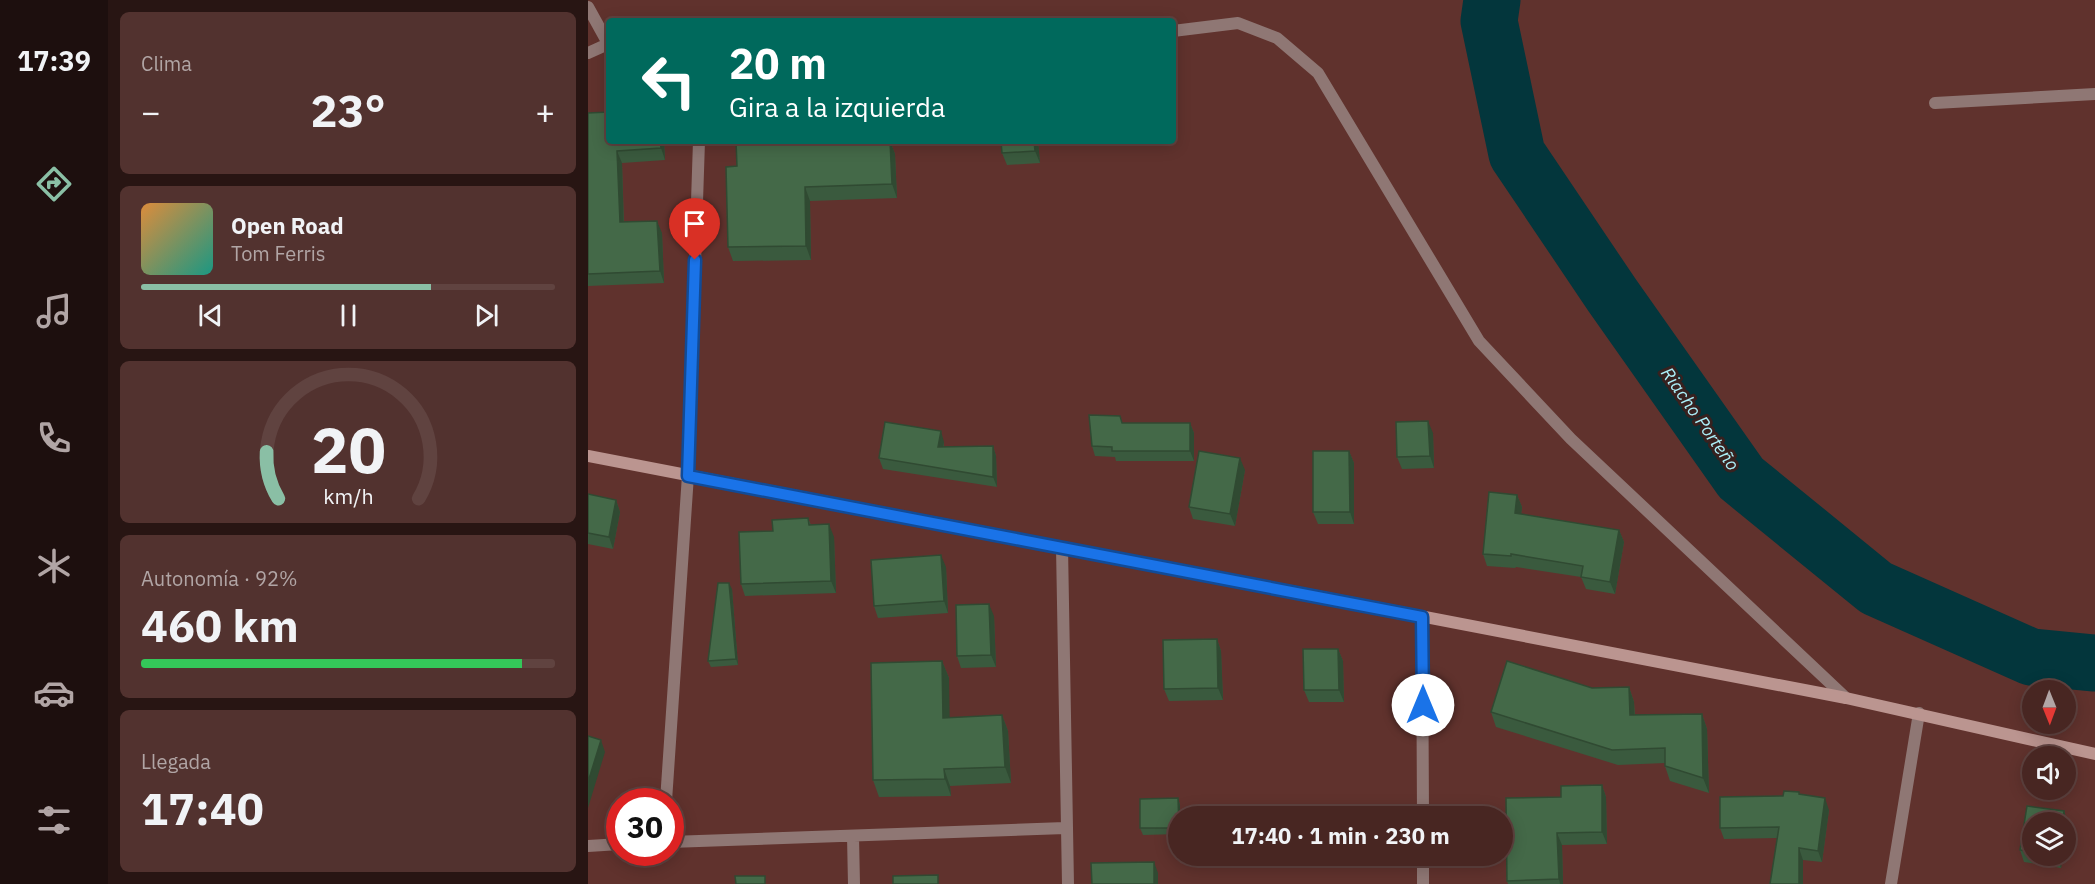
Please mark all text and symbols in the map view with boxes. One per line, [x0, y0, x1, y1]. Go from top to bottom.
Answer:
text: 20 m [729, 36, 827, 91]
icon: left [630, 42, 708, 120]
text: 17:39 [17, 43, 91, 78]
text: Clima [141, 50, 192, 77]
text: 23° [310, 81, 386, 139]
text: Gira a la izquierda [729, 89, 945, 124]
text: − [141, 90, 161, 133]
text: + [535, 90, 555, 133]
icon: directions [33, 163, 75, 205]
pin [669, 198, 720, 260]
icon: arrive [678, 207, 711, 240]
text: Open Road [231, 211, 344, 240]
text: Tom Ferris [231, 240, 326, 267]
icon: music [33, 290, 75, 332]
icon: previous [194, 299, 227, 332]
icon: pause [332, 299, 365, 332]
icon: next [470, 299, 503, 332]
water label: Riacho Porteño [1656, 362, 1745, 475]
text: 20 [311, 409, 385, 490]
icon: phone [33, 417, 75, 459]
text: km/h [323, 482, 373, 510]
icon: climate [33, 545, 75, 587]
text: Autonomía · 92% [141, 565, 298, 592]
text: 460 km [141, 596, 299, 654]
icon: car [33, 672, 75, 714]
position arrow [1391, 673, 1455, 737]
north arrow [2022, 680, 2076, 734]
map controls [2022, 680, 2076, 866]
button: sound [2022, 746, 2076, 800]
text: Llegada [141, 748, 211, 775]
text: 17:40 [141, 779, 264, 837]
speed limit sign: 30 [606, 788, 684, 866]
icon: filters [33, 799, 75, 841]
button: layers [2022, 812, 2076, 866]
text: 17:40 · 1 min · 230 m [1231, 821, 1450, 850]

